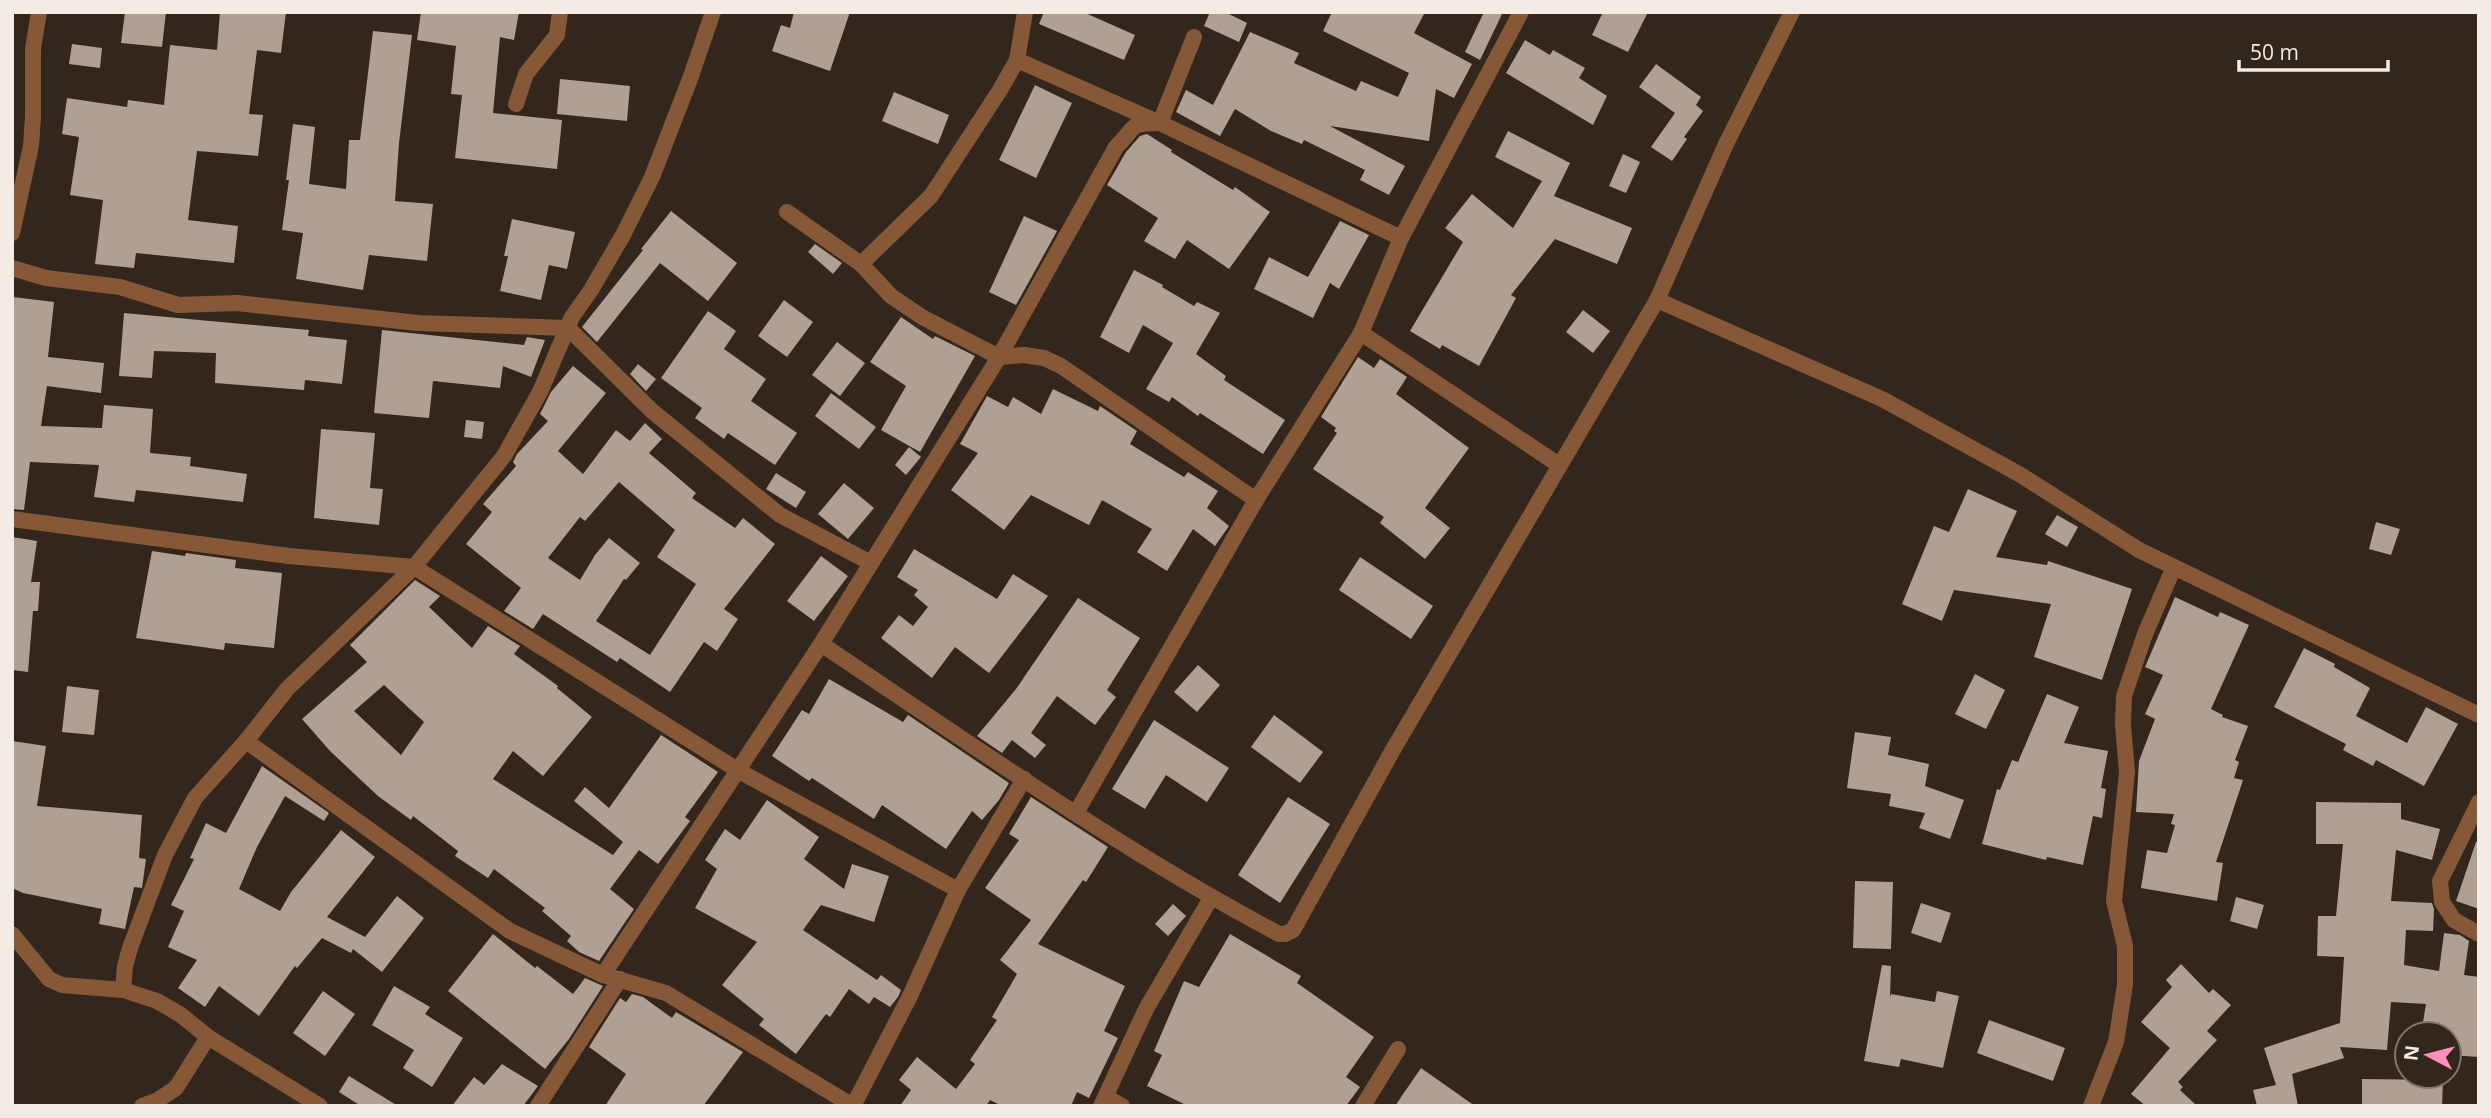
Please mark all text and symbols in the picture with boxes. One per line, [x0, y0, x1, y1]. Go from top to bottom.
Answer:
scale bar [2239, 28, 2388, 72]
text: 50 m [2250, 38, 2299, 66]
north arrow [2393, 1020, 2463, 1090]
text: N [2397, 1044, 2425, 1062]

